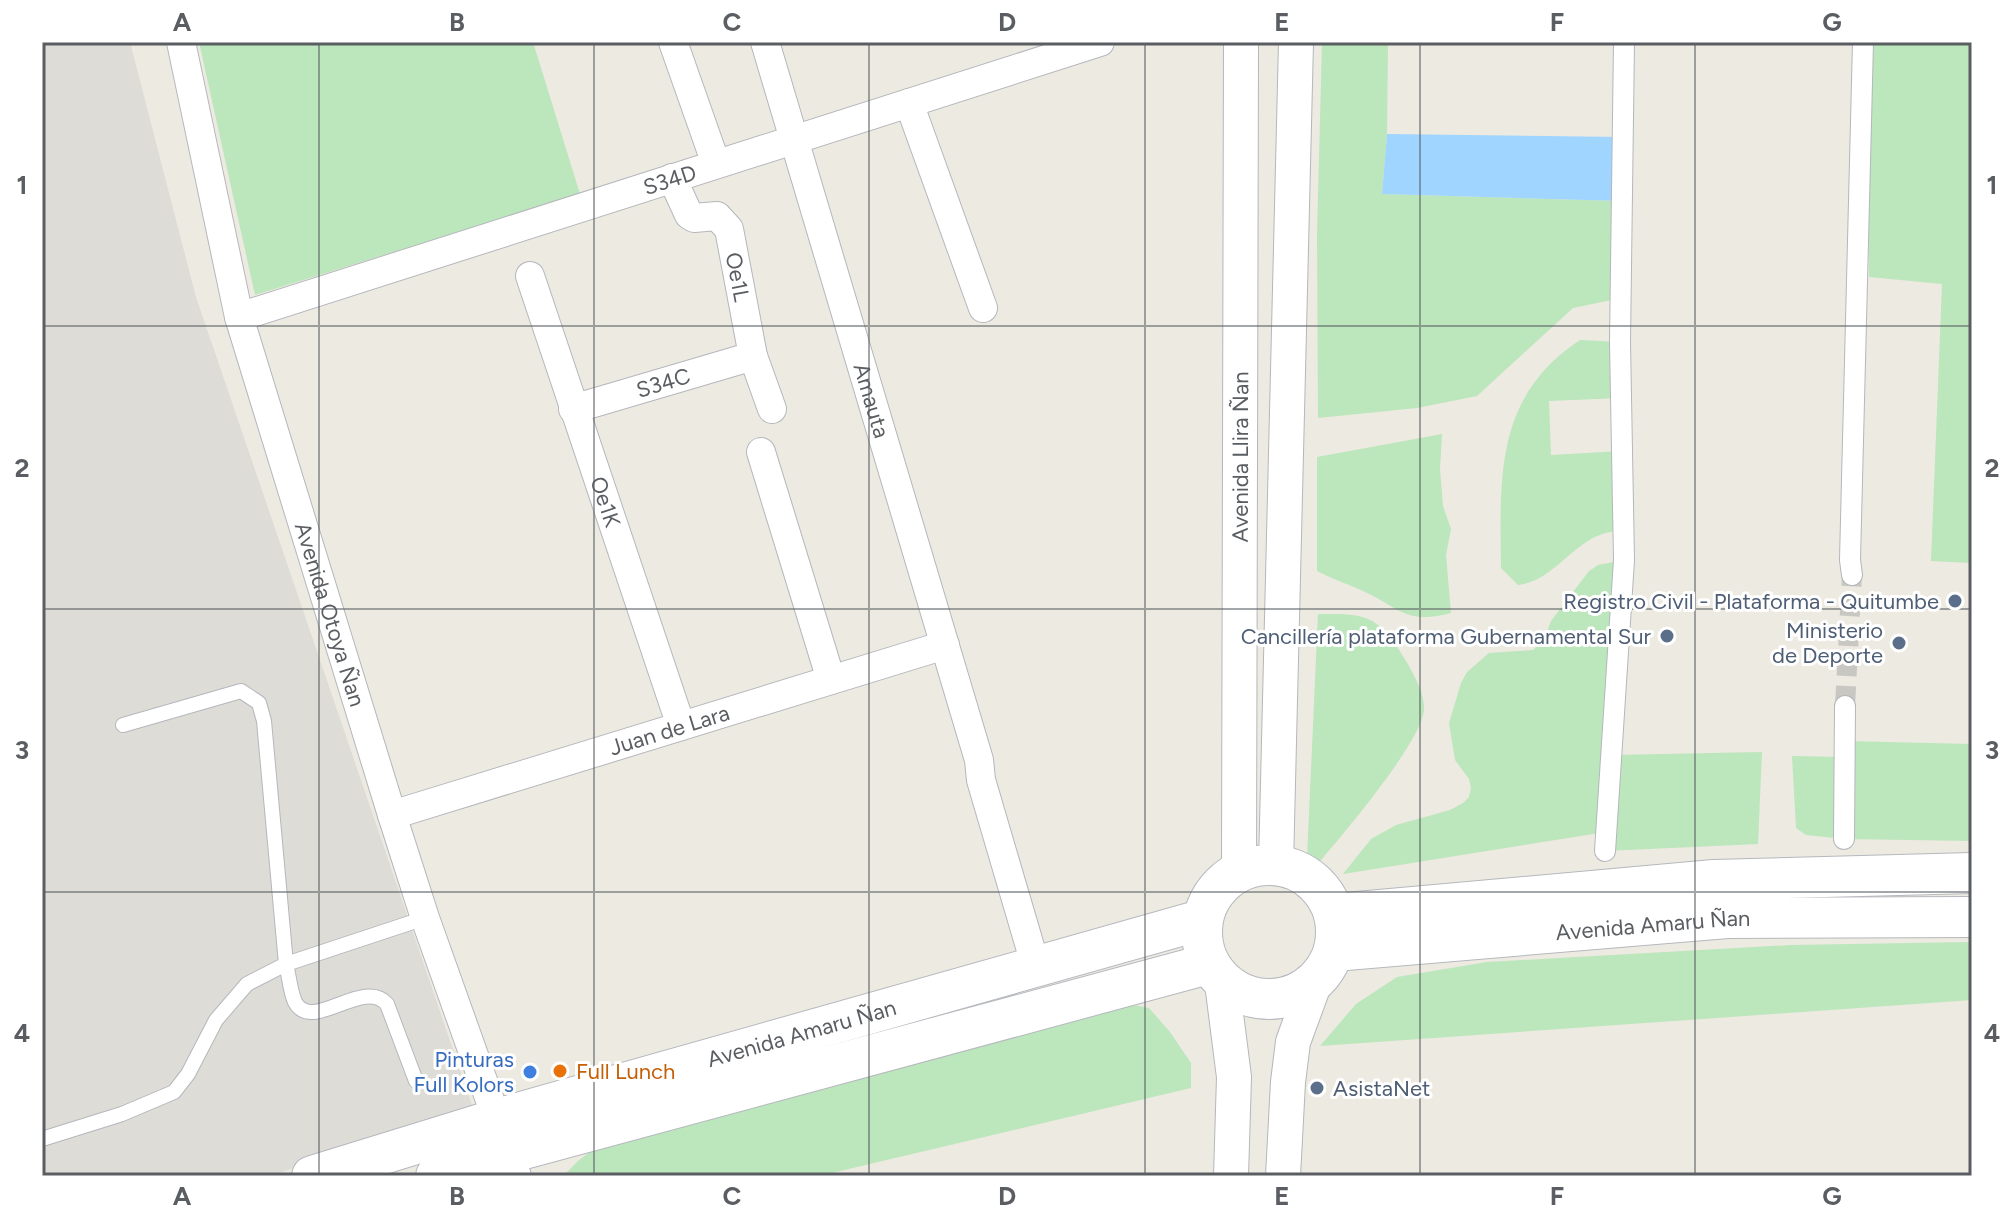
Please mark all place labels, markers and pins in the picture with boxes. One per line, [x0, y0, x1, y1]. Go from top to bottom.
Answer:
place label: Registro Civil - Plataforma - Quitumbe [1563, 588, 1939, 615]
marker: Registro Civil - Plataforma - Quitumbe [1946, 592, 1964, 610]
place label: Ministerio de Deporte [1772, 617, 1883, 669]
place label: Cancillería plataforma Gubernamental Sur [1241, 623, 1652, 650]
marker: Cancillería plataforma Gubernamental Sur [1658, 627, 1676, 645]
marker: Ministerio de Deporte [1890, 634, 1908, 652]
place label: Pinturas Full Kolors [414, 1046, 514, 1098]
place label: Full Lunch [576, 1058, 675, 1085]
marker: Full Lunch [551, 1062, 569, 1080]
marker: Pinturas Full Kolors [521, 1063, 539, 1081]
place label: AsistaNet [1333, 1075, 1430, 1102]
marker: AsistaNet [1308, 1079, 1326, 1097]

